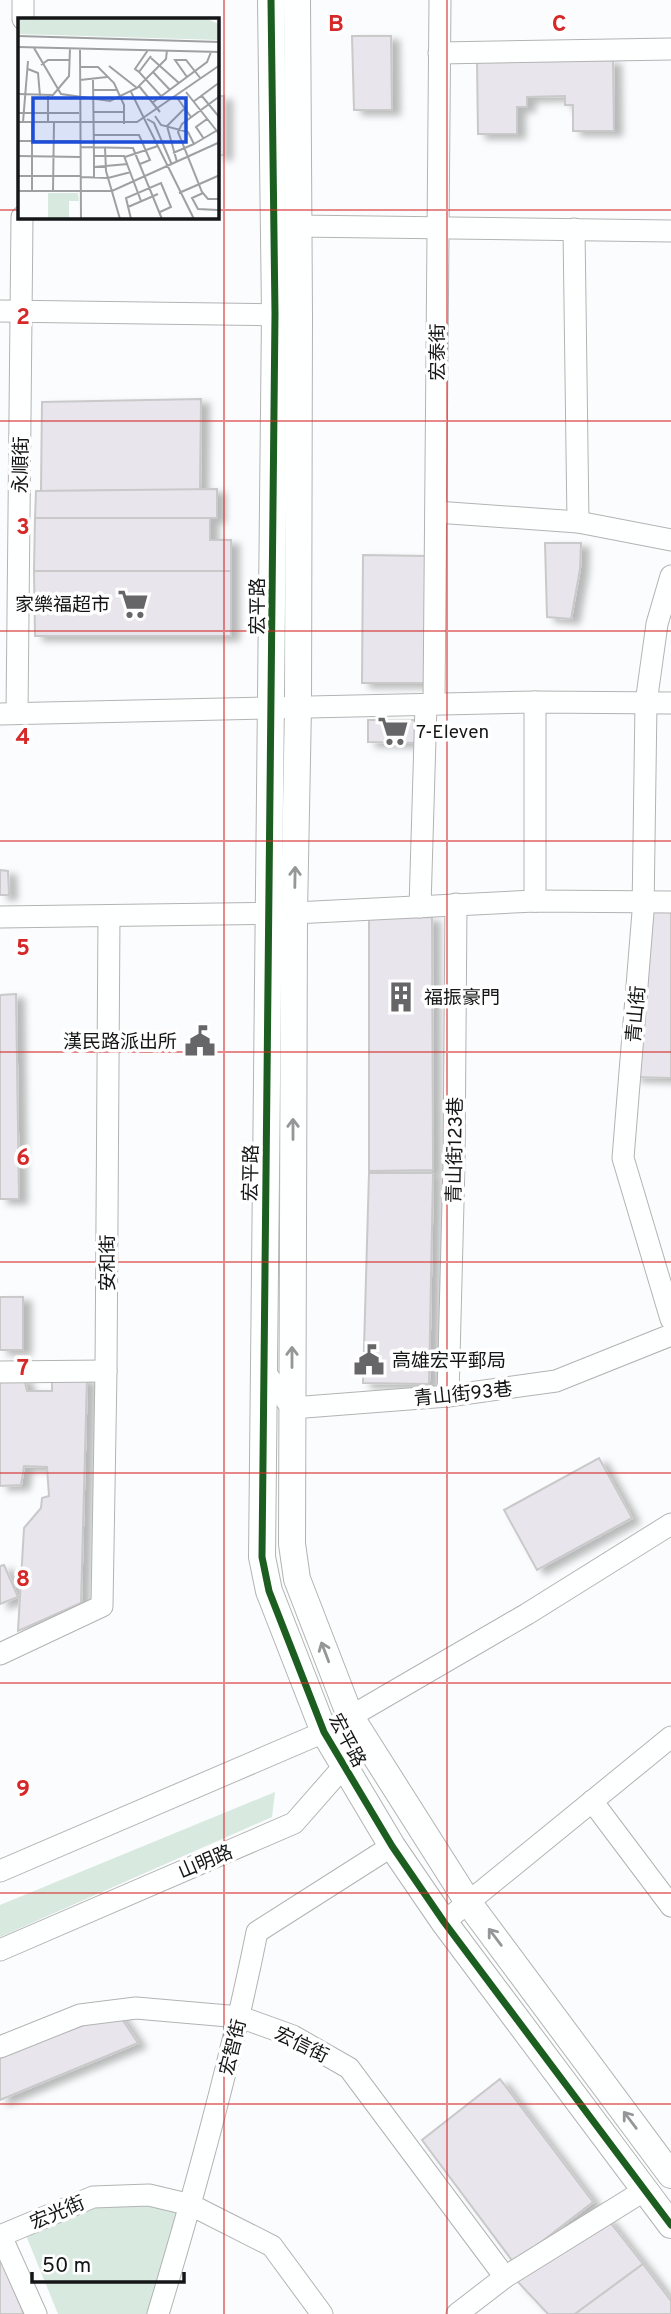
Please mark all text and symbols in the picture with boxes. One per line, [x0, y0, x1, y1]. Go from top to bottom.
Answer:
text: B [328, 11, 344, 40]
text: C [552, 11, 566, 40]
inset map [18, 18, 219, 219]
text: 2 [16, 304, 30, 333]
street label: 宏泰街 [427, 323, 451, 381]
street label: 永順街 [10, 436, 34, 494]
text: 3 [16, 514, 30, 543]
street label: 宏平路 [247, 577, 271, 635]
supermarket icon: 家樂福超市 [116, 587, 150, 621]
place label: 家樂福超市 [15, 594, 110, 618]
supermarket icon: 7-Eleven [376, 714, 410, 748]
place label: 7-Eleven [416, 721, 489, 745]
text: 4 [16, 724, 30, 753]
one-way arrow [288, 866, 302, 889]
text: 5 [16, 935, 30, 964]
building icon: 福振豪門 [384, 980, 418, 1014]
street label: 青山街 [623, 985, 651, 1044]
place label: 福振豪門 [424, 987, 500, 1011]
public building icon: 漢民路派出所 [183, 1024, 217, 1058]
place label: 漢民路派出所 [63, 1031, 177, 1055]
street label: 青山街123巷 [443, 1097, 469, 1203]
one-way arrow [286, 1118, 300, 1141]
street label: 宏平路 [240, 1144, 264, 1202]
text: 6 [16, 1145, 30, 1174]
street label: 安和街 [97, 1234, 121, 1292]
public building icon: 高雄宏平郵局 [352, 1343, 386, 1377]
one-way arrow [285, 1346, 299, 1369]
place label: 高雄宏平郵局 [392, 1350, 506, 1374]
text: 7 [17, 1355, 29, 1384]
street label: 青山街93巷 [413, 1378, 514, 1412]
text: 8 [16, 1566, 30, 1595]
one-way arrow [318, 1642, 331, 1664]
street label: 宏平路 [322, 1710, 370, 1772]
text: 9 [16, 1776, 30, 1805]
street label: 山明路 [175, 1841, 237, 1885]
one-way arrow [487, 1929, 502, 1947]
street label: 宏智街 [215, 2017, 252, 2078]
street label: 宏信街 [270, 2023, 332, 2069]
one-way arrow [623, 2111, 638, 2130]
street label: 宏光街 [27, 2192, 89, 2236]
scale bar [32, 2240, 184, 2284]
text: 50 m [42, 2253, 91, 2280]

